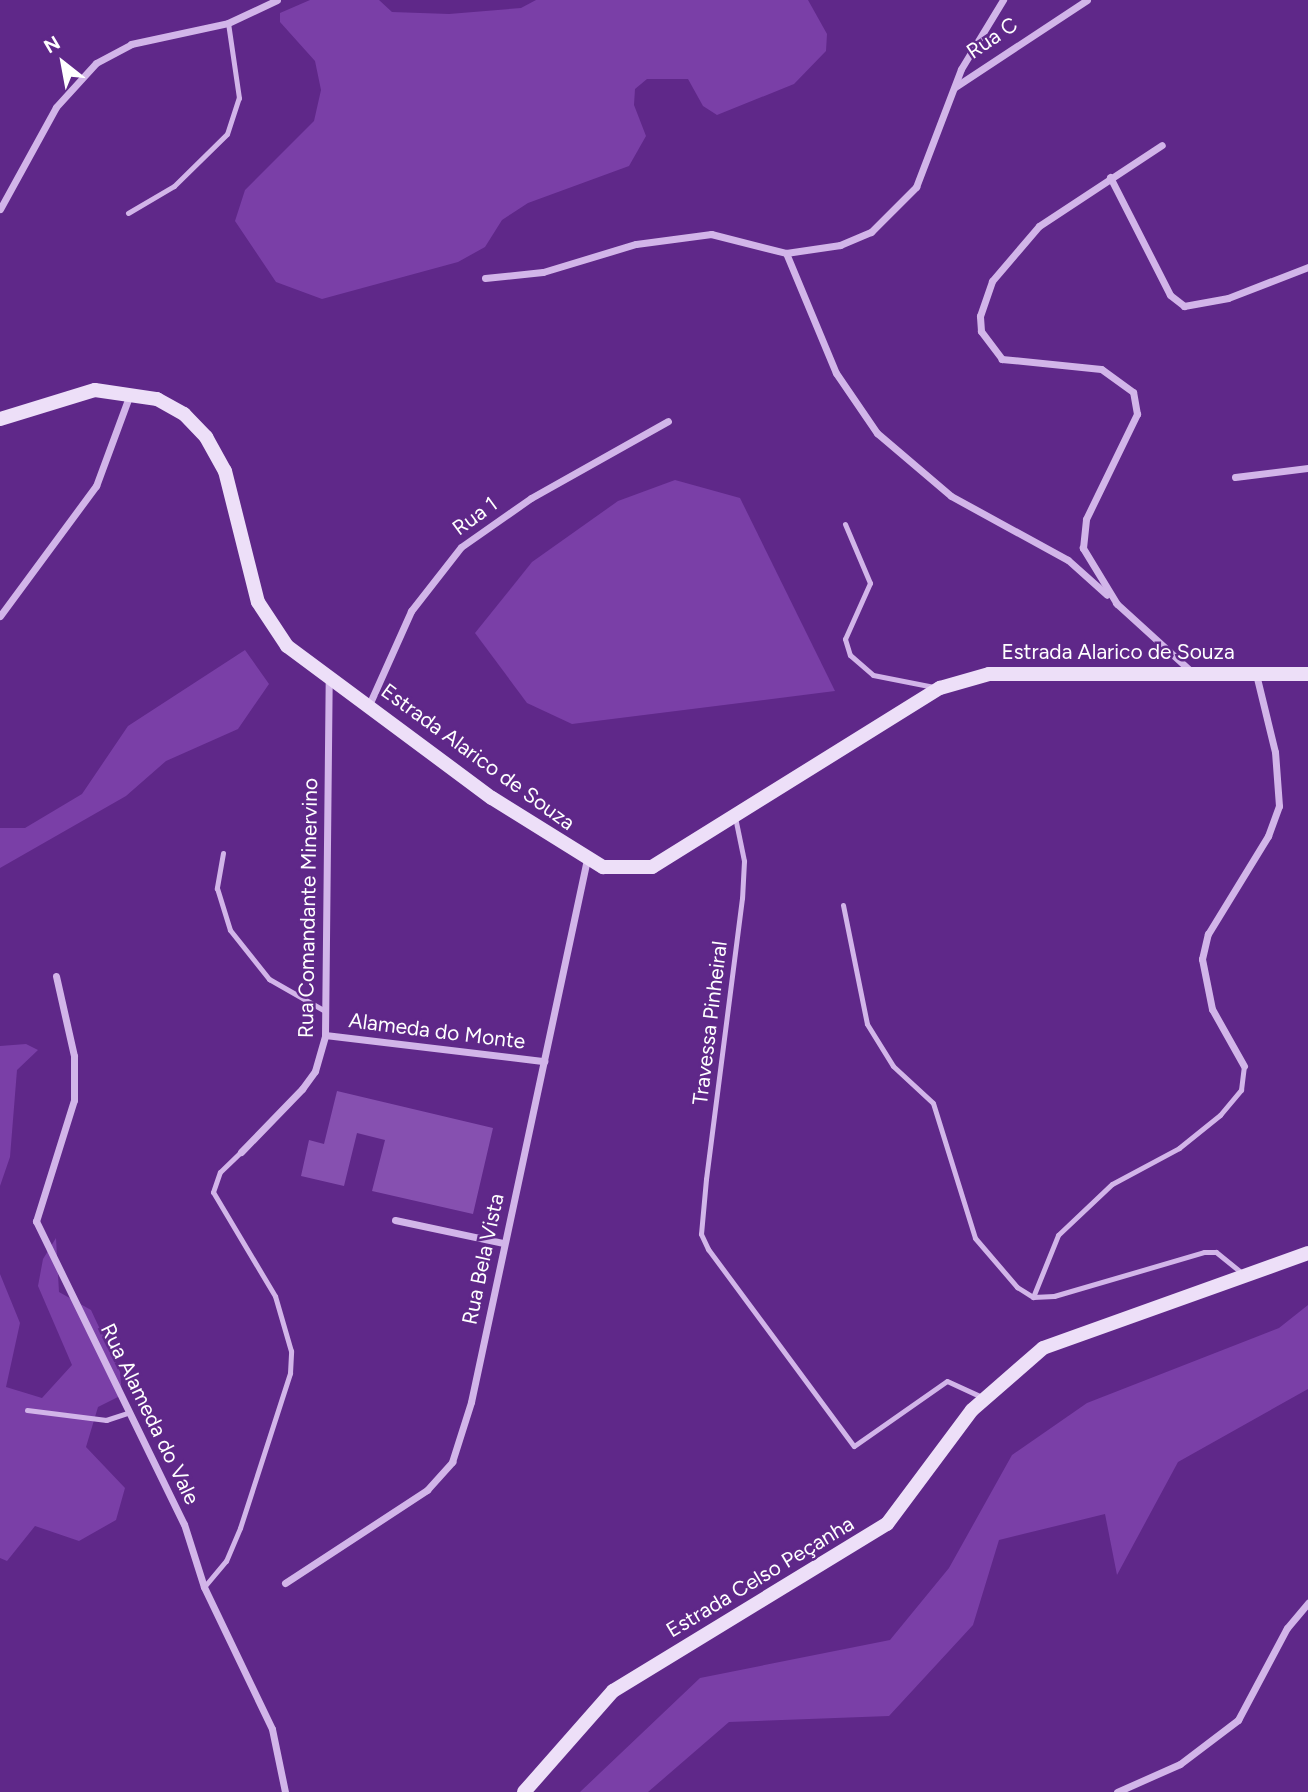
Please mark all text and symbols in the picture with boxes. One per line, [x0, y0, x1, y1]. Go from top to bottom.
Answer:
street label: Rua C [962, 12, 1022, 64]
north arrow [28, 28, 98, 98]
text: N [40, 31, 64, 58]
street label: Rua 1 [448, 491, 502, 541]
street label: Estrada Alarico de Souza [1001, 639, 1235, 665]
street label: Estrada Alarico de Souza [376, 678, 580, 836]
street label: Rua Comandante Minervino [293, 778, 323, 1038]
street label: Travessa Pinheiral [687, 940, 733, 1106]
street label: Alameda do Monte [347, 1008, 527, 1054]
street label: Rua Bela Vista [457, 1191, 509, 1327]
street label: Rua Alameda do Vale [95, 1319, 205, 1509]
street label: Estrada Celso Peçanha [662, 1511, 858, 1643]

